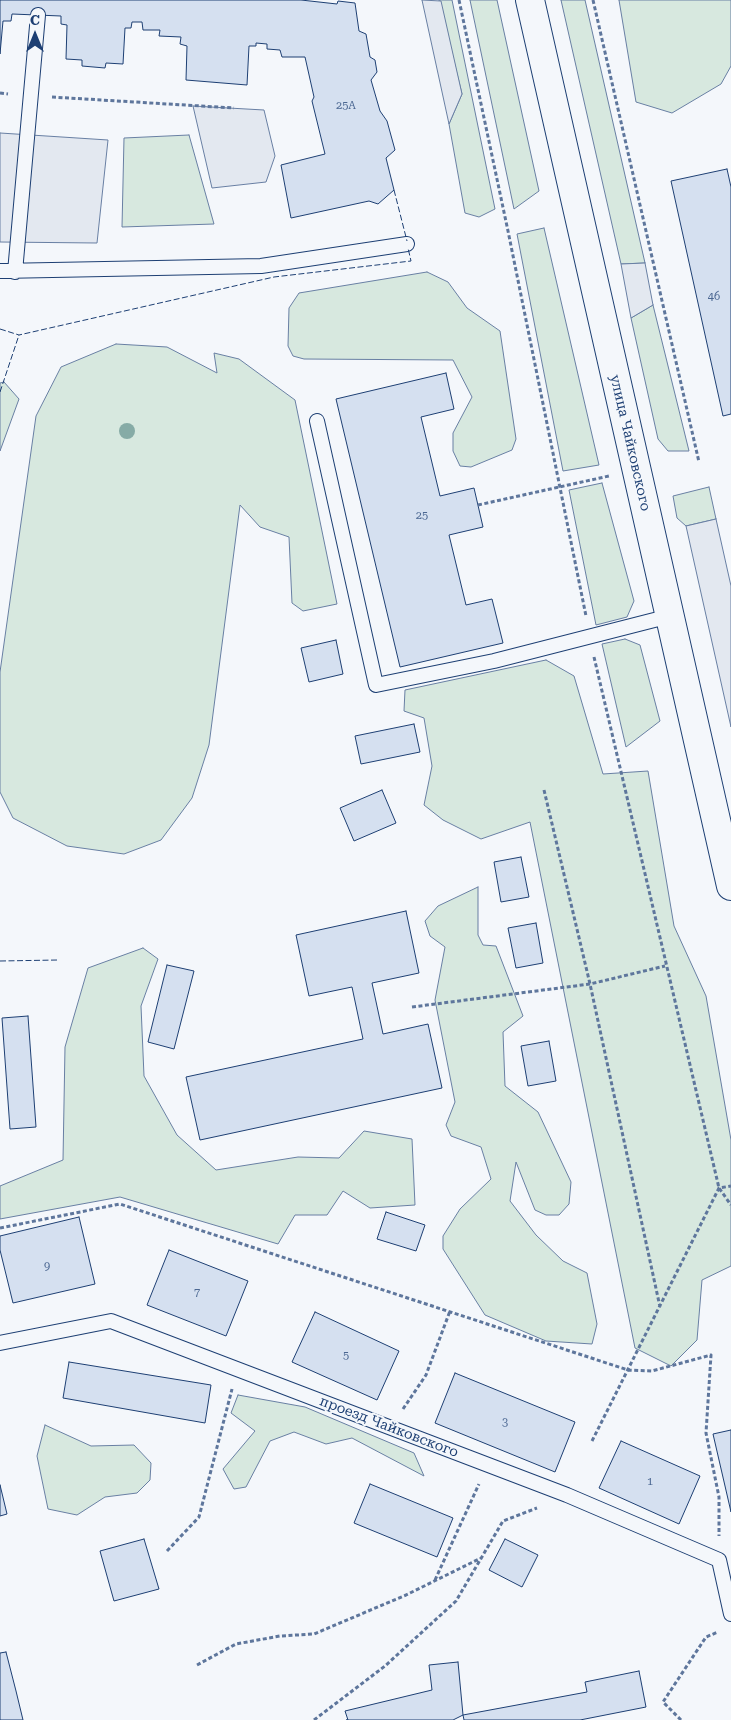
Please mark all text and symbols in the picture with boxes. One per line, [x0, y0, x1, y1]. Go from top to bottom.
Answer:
north arrow [10, 10, 60, 60]
text: С [30, 12, 40, 28]
house number: 25А [336, 99, 356, 113]
house number: 46 [708, 290, 720, 304]
street label: улица Чайковского [606, 373, 654, 513]
house number: 25 [416, 509, 428, 523]
house number: 9 [44, 1260, 50, 1274]
house number: 7 [194, 1286, 200, 1300]
house number: 5 [343, 1349, 349, 1363]
street label: проезд Чайковского [317, 1393, 461, 1461]
house number: 3 [502, 1416, 508, 1430]
house number: 1 [647, 1475, 653, 1489]

